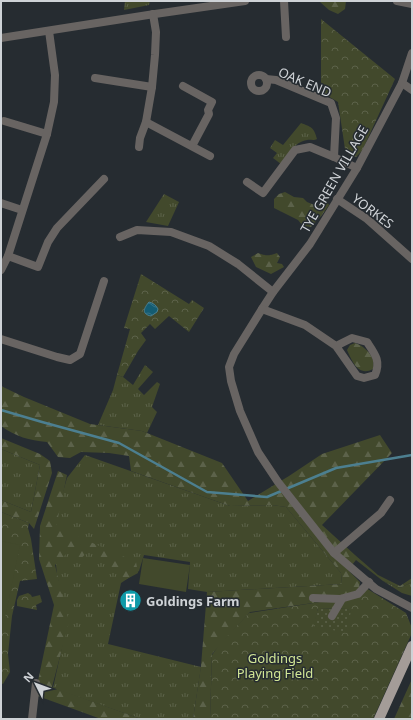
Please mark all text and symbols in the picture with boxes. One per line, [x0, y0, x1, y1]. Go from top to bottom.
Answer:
street label: OAK END [276, 63, 334, 101]
street label: TYE GREEN VILLAGE [296, 122, 372, 236]
street label: YORKES [349, 189, 397, 233]
building icon: Goldings Farm [117, 588, 143, 614]
place label: Goldings Farm [146, 592, 240, 610]
park label: Goldings Playing Field [237, 649, 313, 682]
north arrow [16, 664, 56, 704]
text: N [20, 669, 37, 685]

